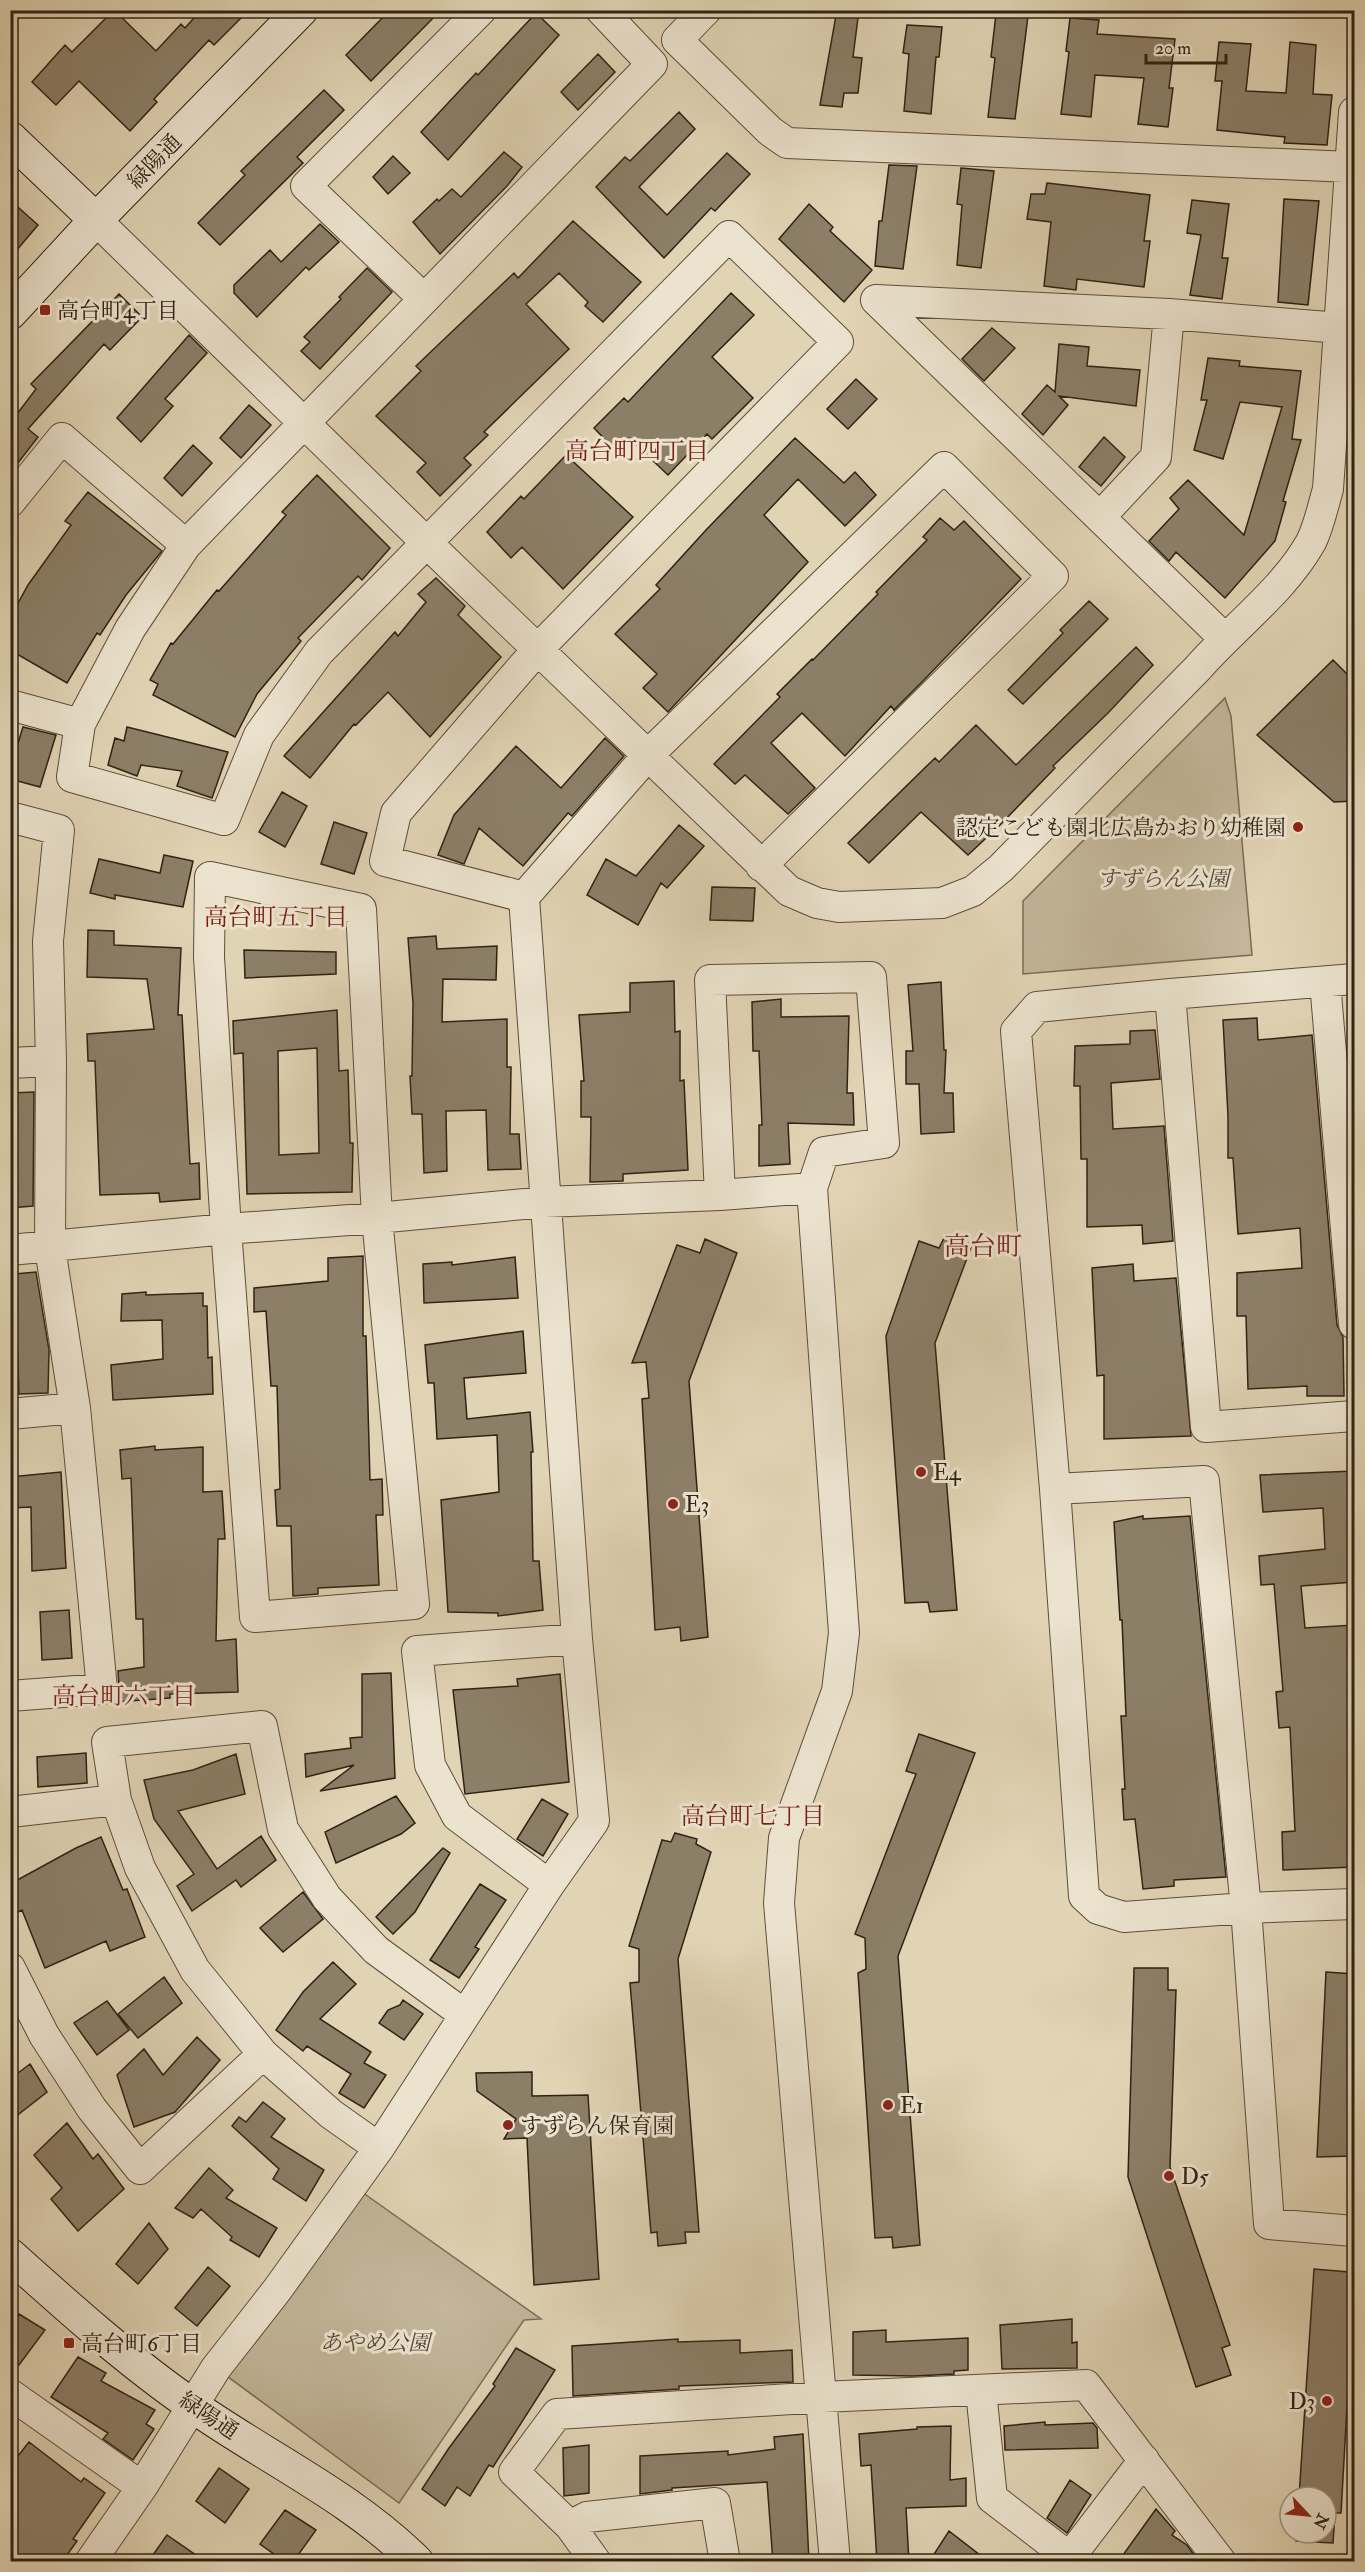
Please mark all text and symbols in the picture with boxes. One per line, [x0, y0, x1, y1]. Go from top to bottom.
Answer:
scale bar [1146, 27, 1226, 65]
text: 20 m [1155, 37, 1191, 60]
street label: 緑陽通 [122, 128, 188, 195]
place label: 高台町4丁目 [57, 297, 179, 325]
marker: 高台町4丁目 [38, 303, 52, 317]
district label: 高台町四丁目 [565, 436, 709, 467]
place label: 認定こども園北広島かおり幼稚園 [956, 814, 1286, 842]
marker: 認定こども園北広島かおり幼稚園 [1291, 820, 1305, 834]
park label: すずらん公園 [1097, 865, 1232, 893]
district label: 高台町五丁目 [204, 902, 348, 933]
district label: 高台町 [944, 1231, 1022, 1263]
place label: E4 [933, 1459, 962, 1487]
marker: E4 [914, 1465, 928, 1479]
place label: E3 [685, 1491, 709, 1519]
marker: E3 [666, 1497, 680, 1511]
district label: 高台町六丁目 [52, 1681, 196, 1712]
district label: 高台町七丁目 [681, 1801, 825, 1832]
place label: E1 [900, 2092, 924, 2120]
marker: E1 [881, 2098, 895, 2112]
place label: すずらん保育園 [520, 2112, 674, 2140]
marker: すずらん保育園 [501, 2118, 515, 2132]
place label: D5 [1181, 2163, 1209, 2191]
marker: D5 [1162, 2169, 1176, 2183]
park label: あやめ公園 [320, 2329, 433, 2357]
place label: 高台町6丁目 [81, 2330, 202, 2358]
marker: 高台町6丁目 [62, 2336, 76, 2350]
street label: 緑陽通 [173, 2386, 244, 2446]
place label: D3 [1289, 2388, 1315, 2416]
marker: D3 [1320, 2394, 1334, 2408]
north arrow [1278, 2485, 1338, 2545]
text: N [1308, 2509, 1333, 2533]

